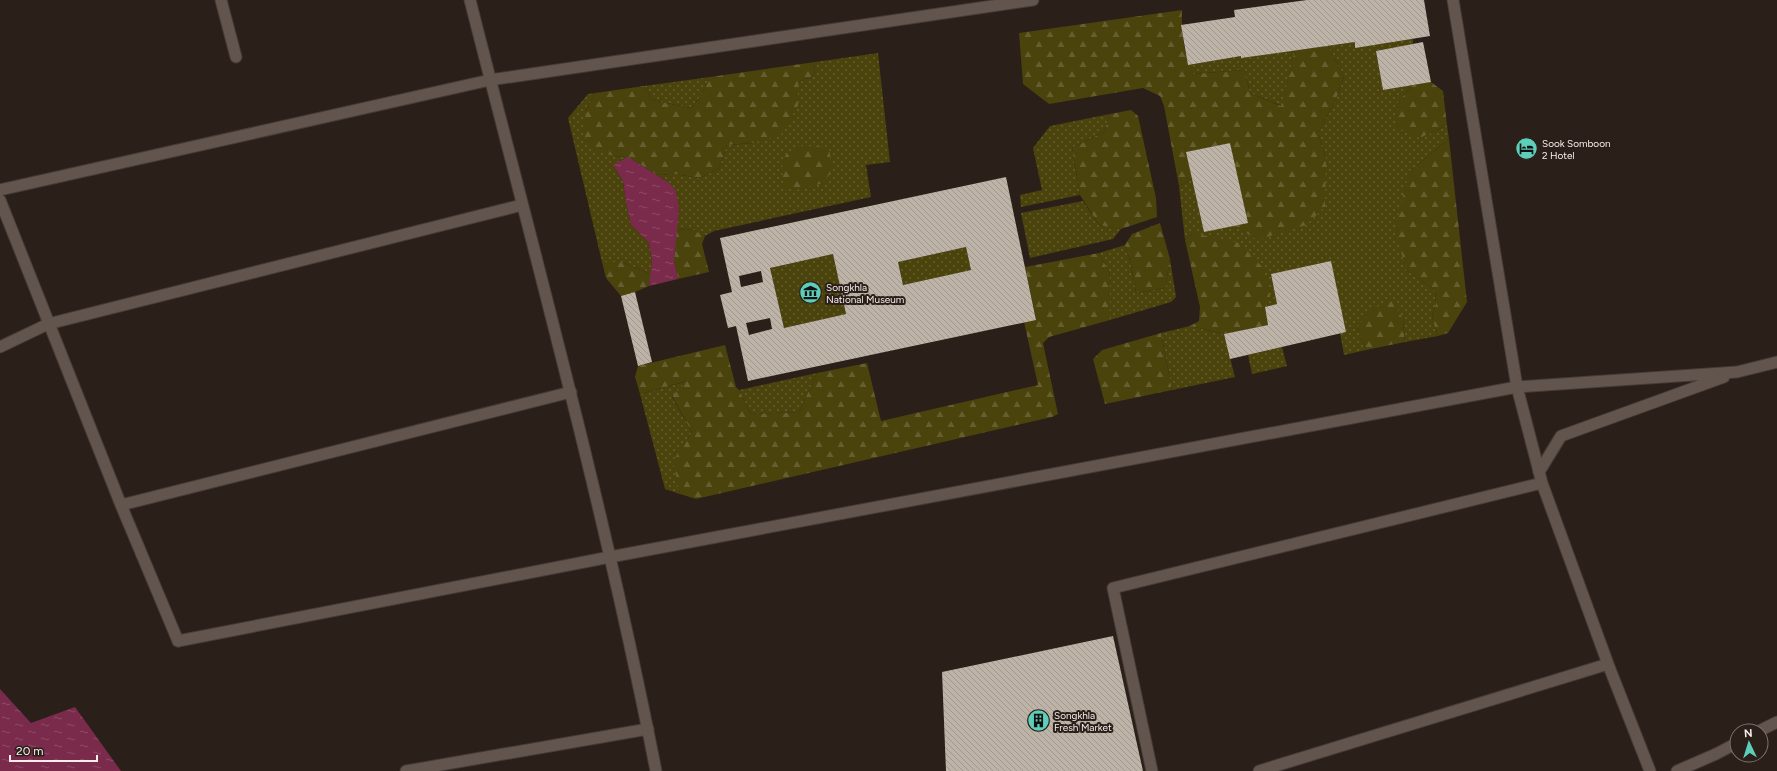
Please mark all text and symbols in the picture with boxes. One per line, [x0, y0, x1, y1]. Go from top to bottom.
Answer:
hotel icon: Sook Somboon 2 Hotel [1514, 136, 1540, 162]
place label: Sook Somboon 2 Hotel [1542, 137, 1611, 162]
museum icon: Songkhla National Museum [798, 280, 824, 306]
place label: Songkhla National Museum [826, 281, 904, 306]
building icon: Songkhla Fresh Market [1025, 708, 1051, 734]
place label: Songkhla Fresh Market [1054, 709, 1112, 734]
north arrow [1729, 723, 1769, 763]
text: N [1744, 727, 1753, 740]
scale bar [10, 737, 97, 763]
text: 20 m [16, 744, 44, 758]

